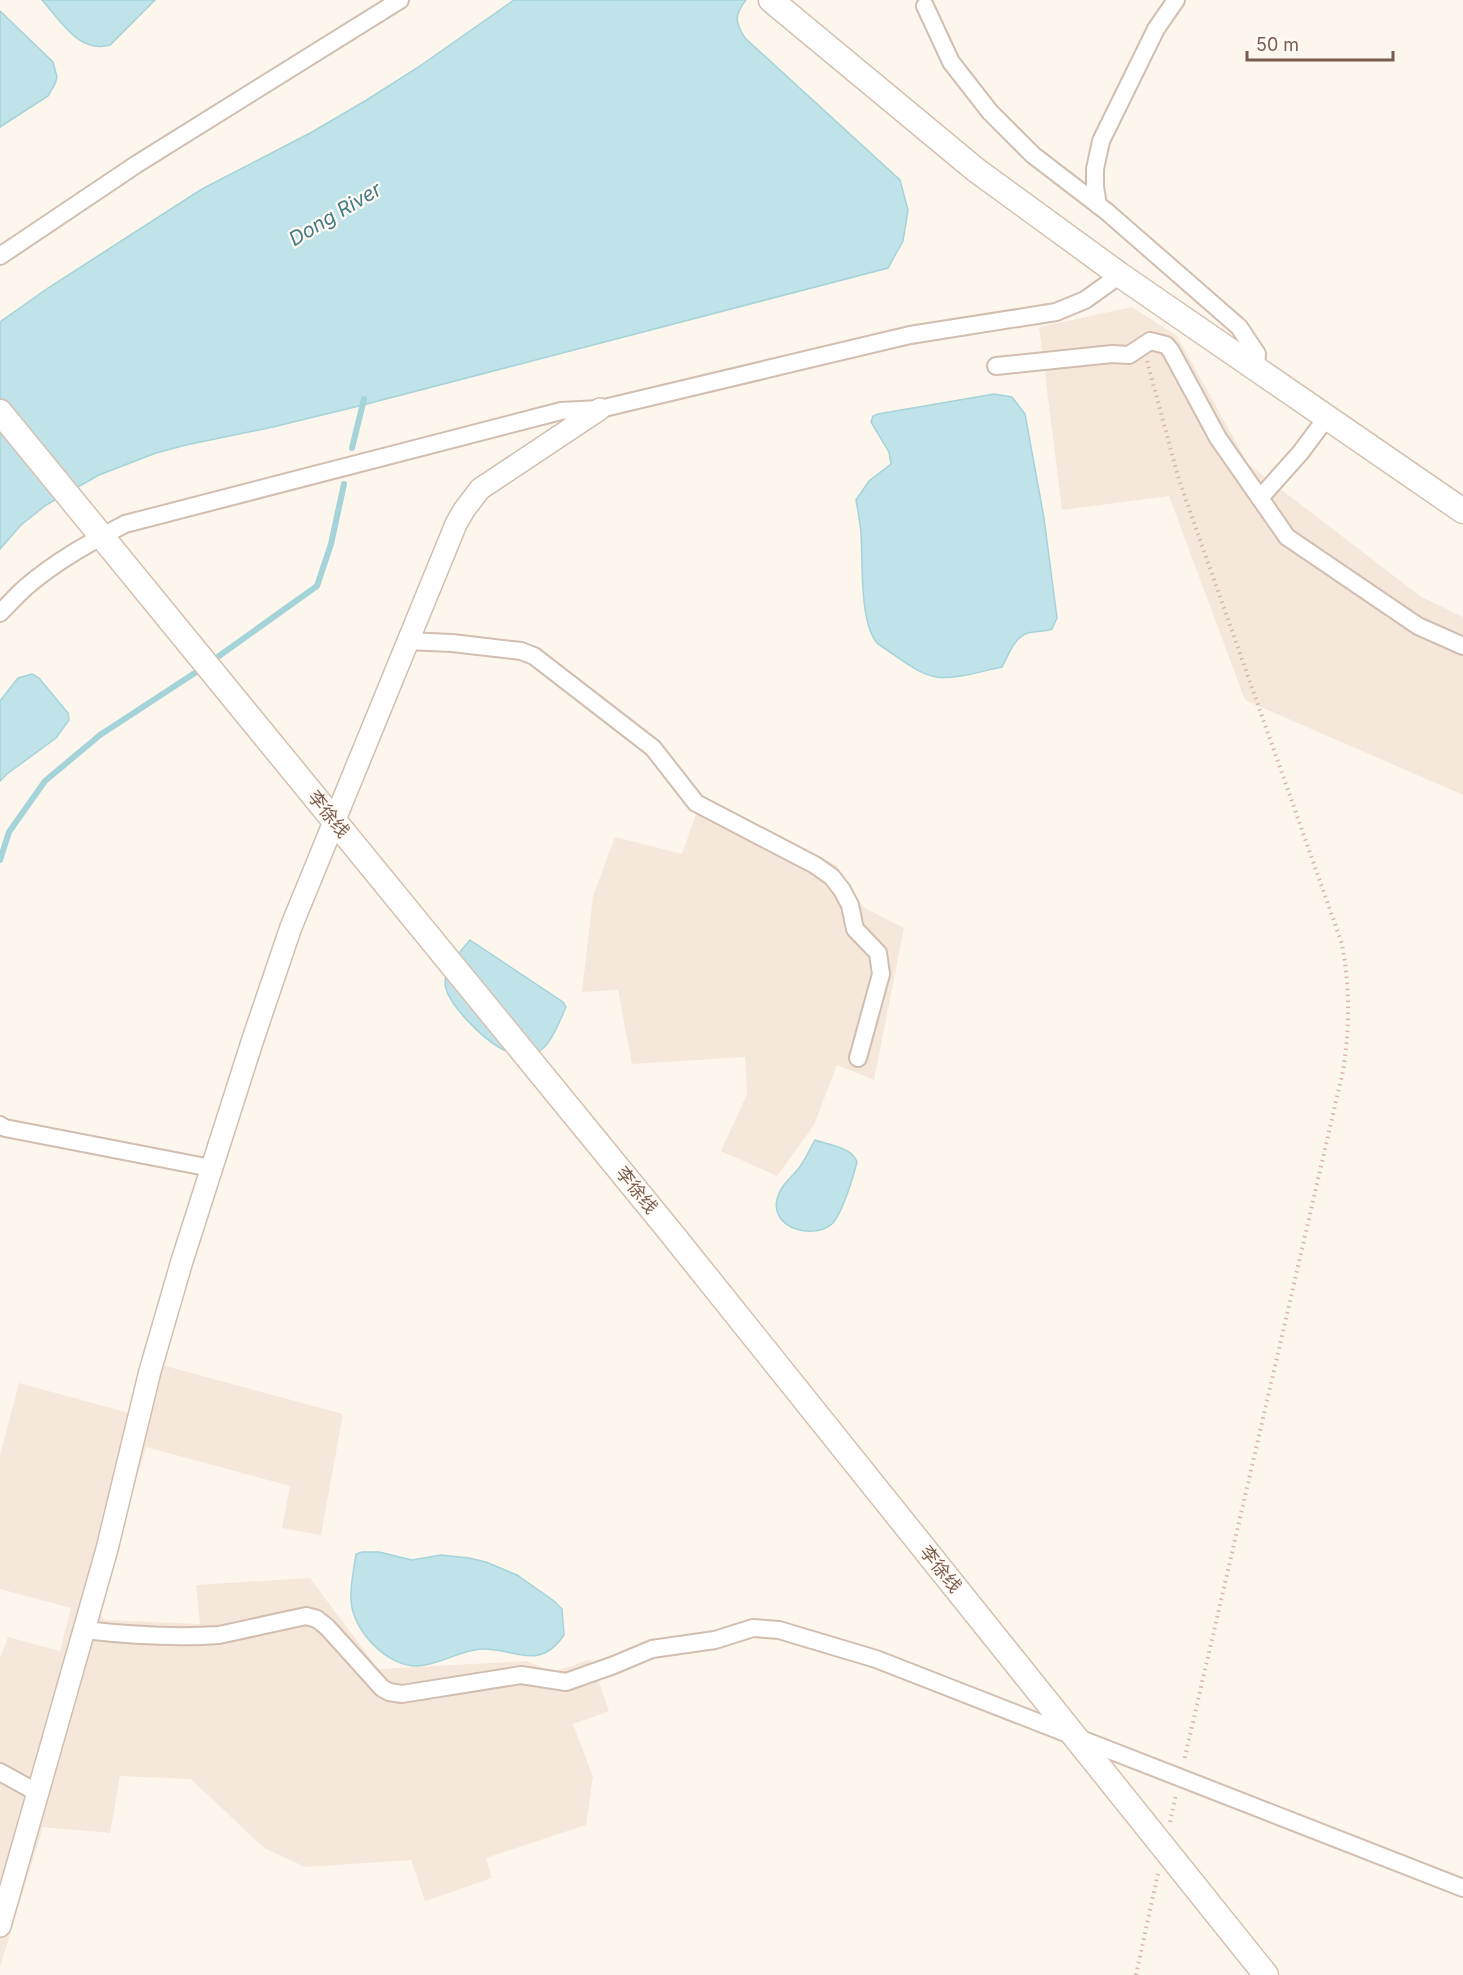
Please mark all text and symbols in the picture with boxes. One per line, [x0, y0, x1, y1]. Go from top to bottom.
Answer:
scale bar [1247, 24, 1392, 62]
text: 50 m [1256, 34, 1299, 55]
water label: Dong River [284, 177, 386, 251]
street label: 李徐线 [304, 786, 354, 842]
street label: 李徐线 [612, 1162, 662, 1218]
street label: 李徐线 [916, 1541, 966, 1597]

